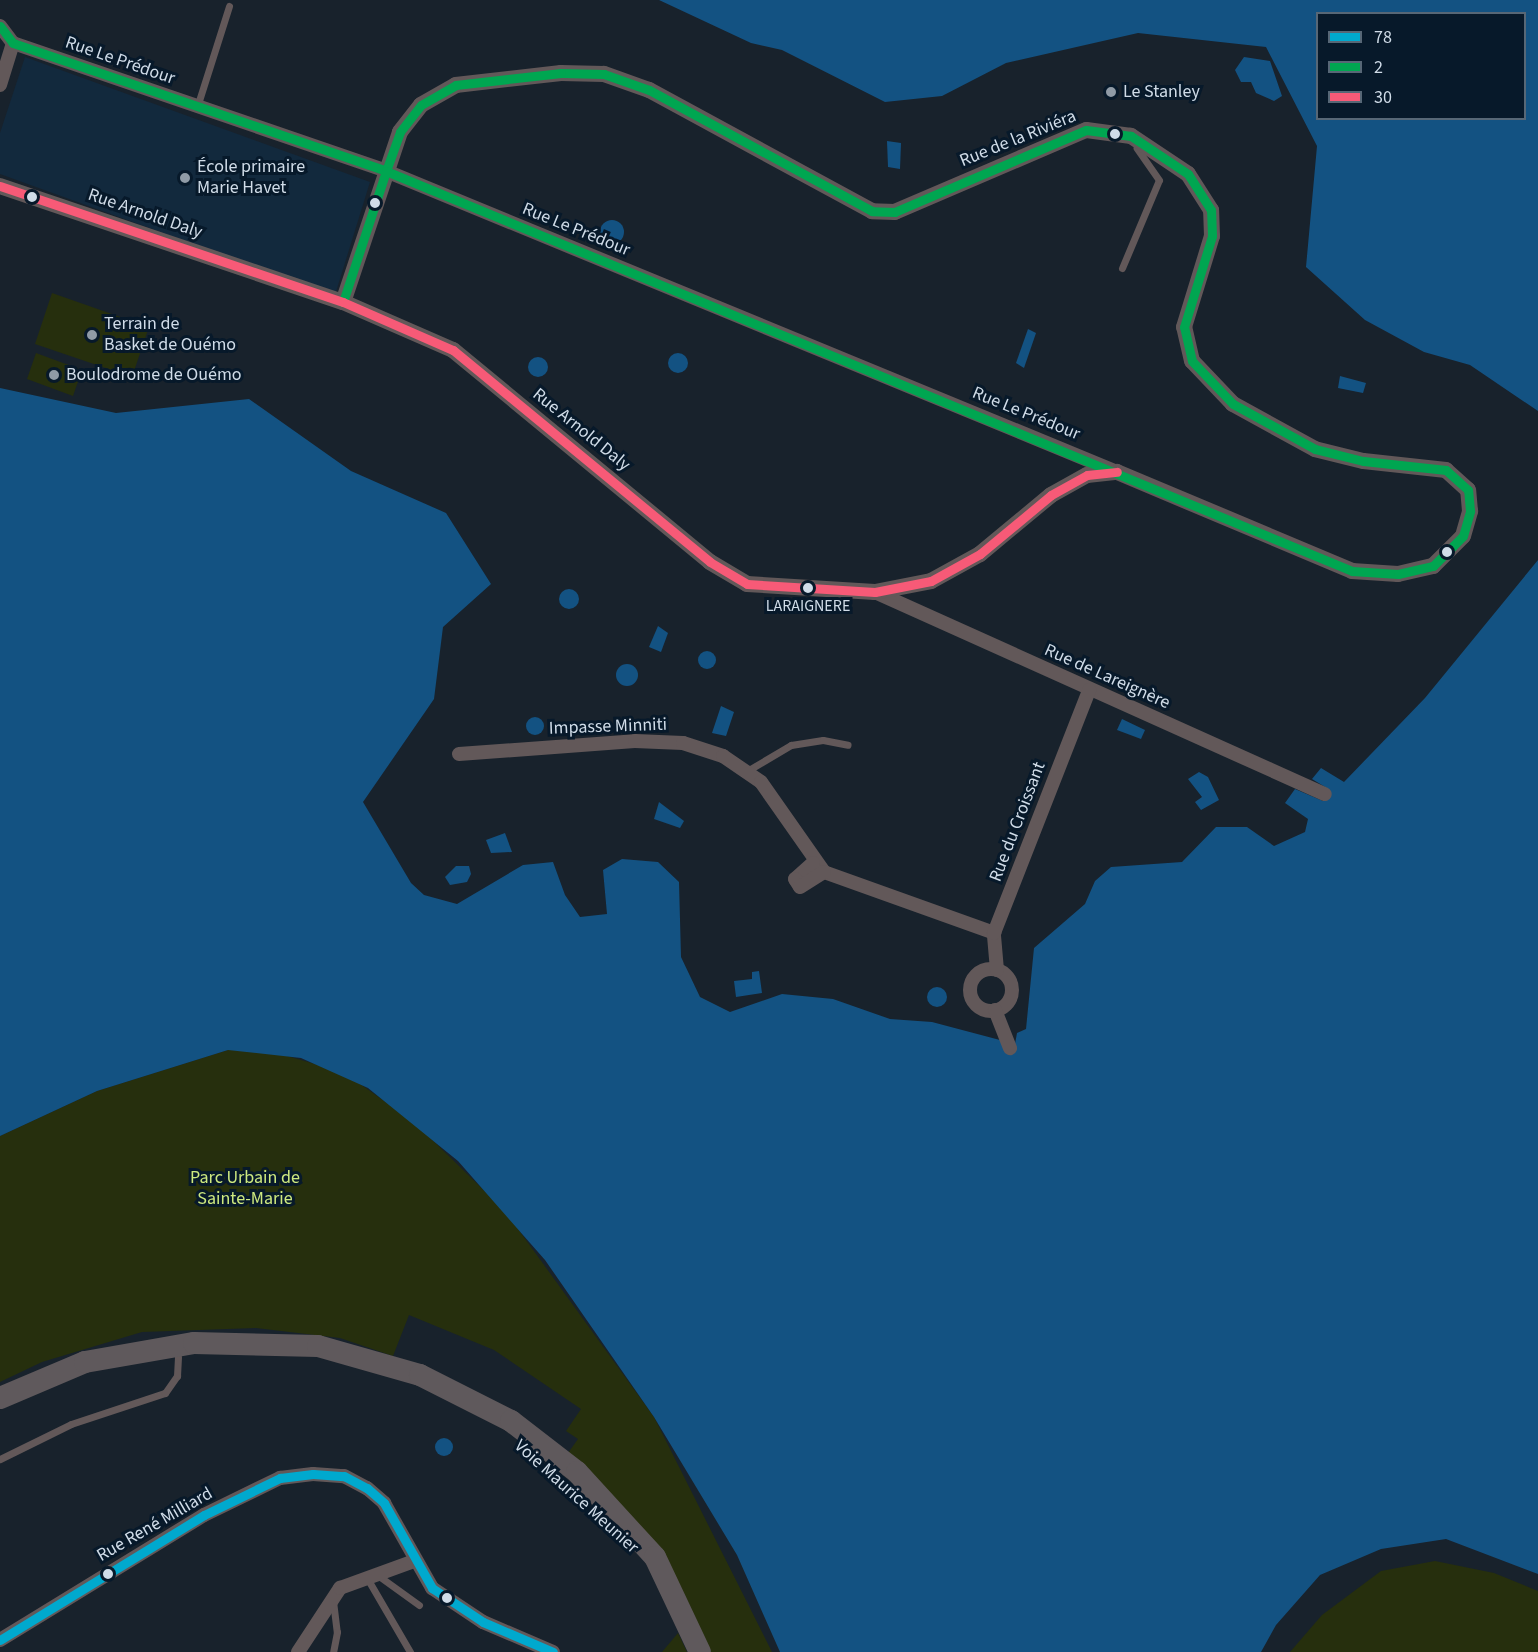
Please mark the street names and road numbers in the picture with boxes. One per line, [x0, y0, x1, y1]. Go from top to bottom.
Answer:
street label: Rue Le Prédour [62, 32, 178, 90]
street label: Rue de la Riviéra [957, 106, 1079, 172]
street label: Rue Arnold Daly [85, 184, 205, 244]
street label: Rue Le Prédour [519, 199, 633, 261]
street label: Rue Le Prédour [969, 383, 1083, 445]
street label: Rue Arnold Daly [528, 384, 634, 476]
street label: Rue de Lareignère [1041, 640, 1173, 714]
street label: Impasse Minniti [549, 714, 667, 740]
street label: Rue du Croissant [985, 759, 1051, 885]
street label: Voie Maurice Meunier [509, 1435, 643, 1559]
street label: Rue René Milliard [93, 1483, 217, 1567]

